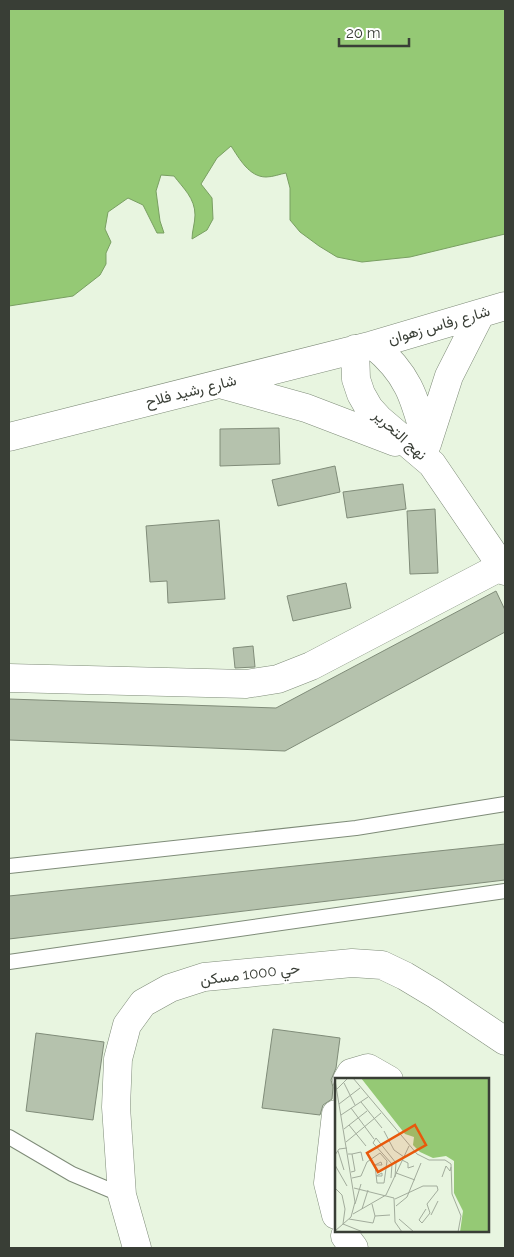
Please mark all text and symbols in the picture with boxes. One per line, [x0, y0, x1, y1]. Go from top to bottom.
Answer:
scale bar [339, 15, 409, 47]
text: 20 m [346, 24, 381, 42]
street label: شارع رفاس زهوان [386, 302, 493, 350]
street label: شارع رشيد فلاح [144, 371, 239, 413]
street label: نهج التحرير [367, 406, 431, 465]
street label: حي 1000 مسكن [199, 959, 301, 993]
inset map [335, 1078, 489, 1232]

